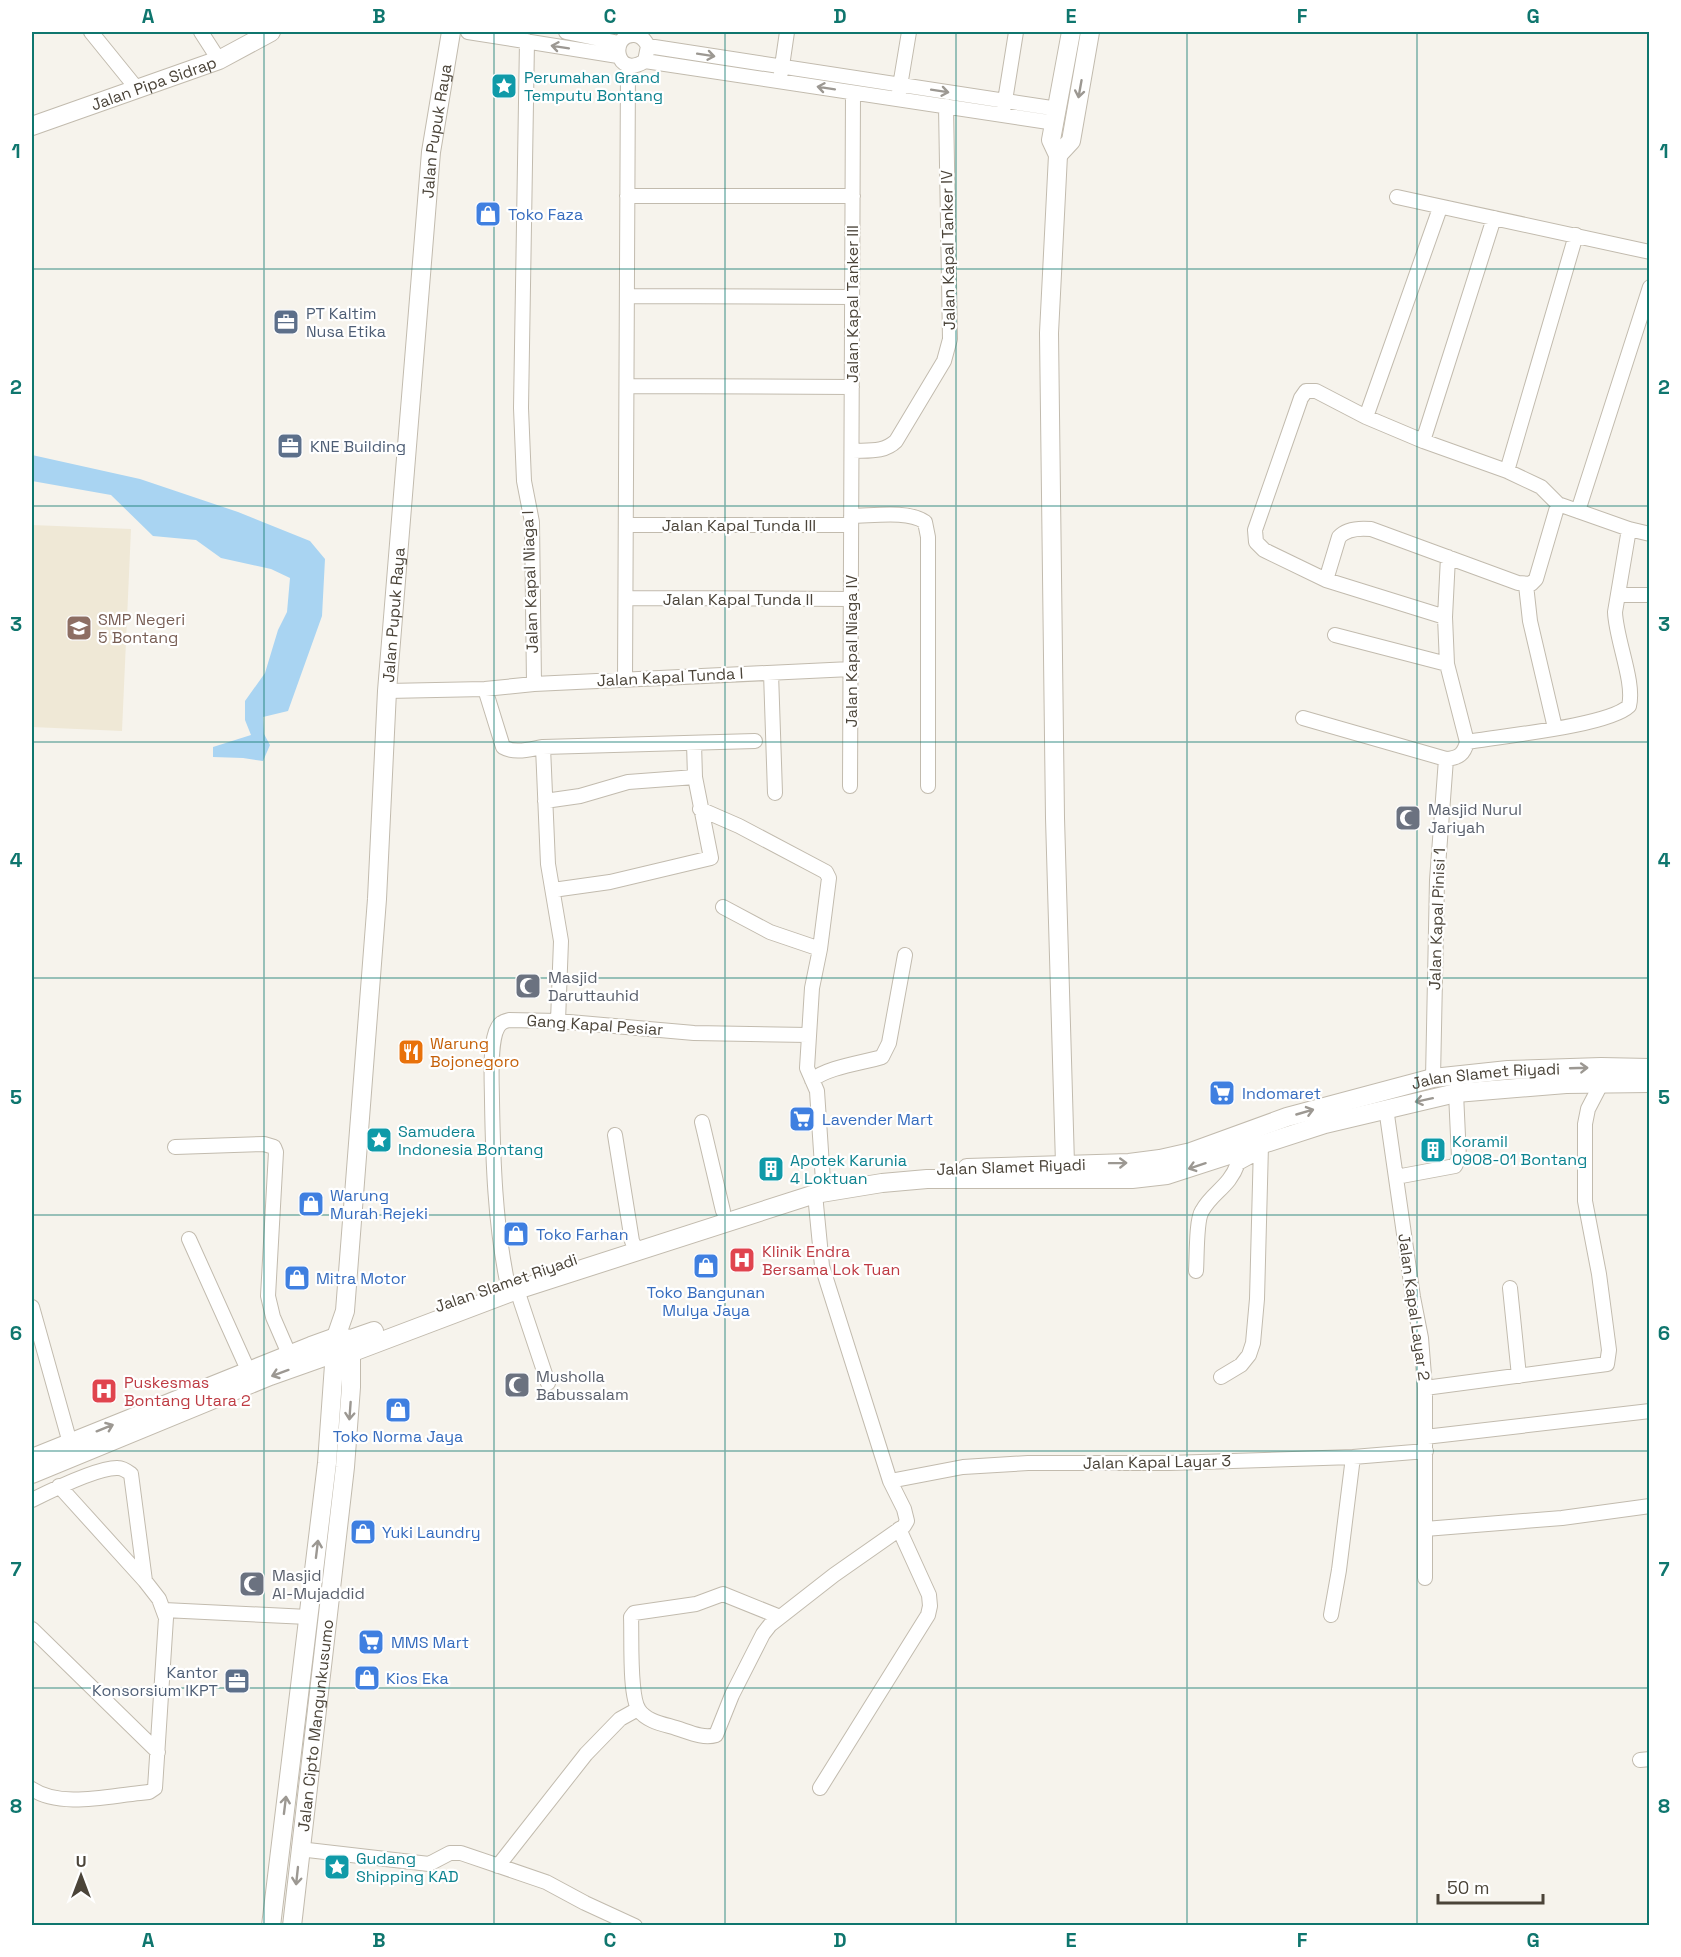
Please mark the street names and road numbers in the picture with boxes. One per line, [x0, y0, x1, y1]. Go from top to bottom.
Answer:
street label: Jalan Pipa Sidrap [88, 51, 219, 115]
street label: Jalan Pupuk Raya [417, 62, 456, 199]
street label: Jalan Kapal Tanker IV [936, 170, 960, 330]
street label: Jalan Kapal Tanker III [842, 225, 863, 383]
street label: Jalan Kapal Niaga I [517, 510, 543, 654]
street label: Jalan Kapal Tunda III [662, 515, 816, 536]
street label: Jalan Pupuk Raya [377, 546, 409, 683]
street label: Jalan Kapal Niaga IV [841, 575, 862, 727]
street label: Jalan Kapal Tunda II [663, 589, 813, 610]
street label: Jalan Kapal Tunda I [596, 663, 744, 691]
street label: Jalan Kapal Pinisi 1 [1424, 848, 1450, 990]
street label: Gang Kapal Pesiar [526, 1010, 664, 1040]
street label: Jalan Slamet Riyadi [1409, 1058, 1560, 1094]
street label: Jalan Slamet Riyadi [936, 1154, 1086, 1180]
street label: Jalan Kapal Layar 2 [1393, 1232, 1435, 1382]
street label: Jalan Slamet Riyadi [432, 1249, 580, 1317]
street label: Jalan Kapal Layar 3 [1083, 1450, 1231, 1474]
street label: Jalan Cipto Mangunkusumo [292, 1618, 338, 1833]

